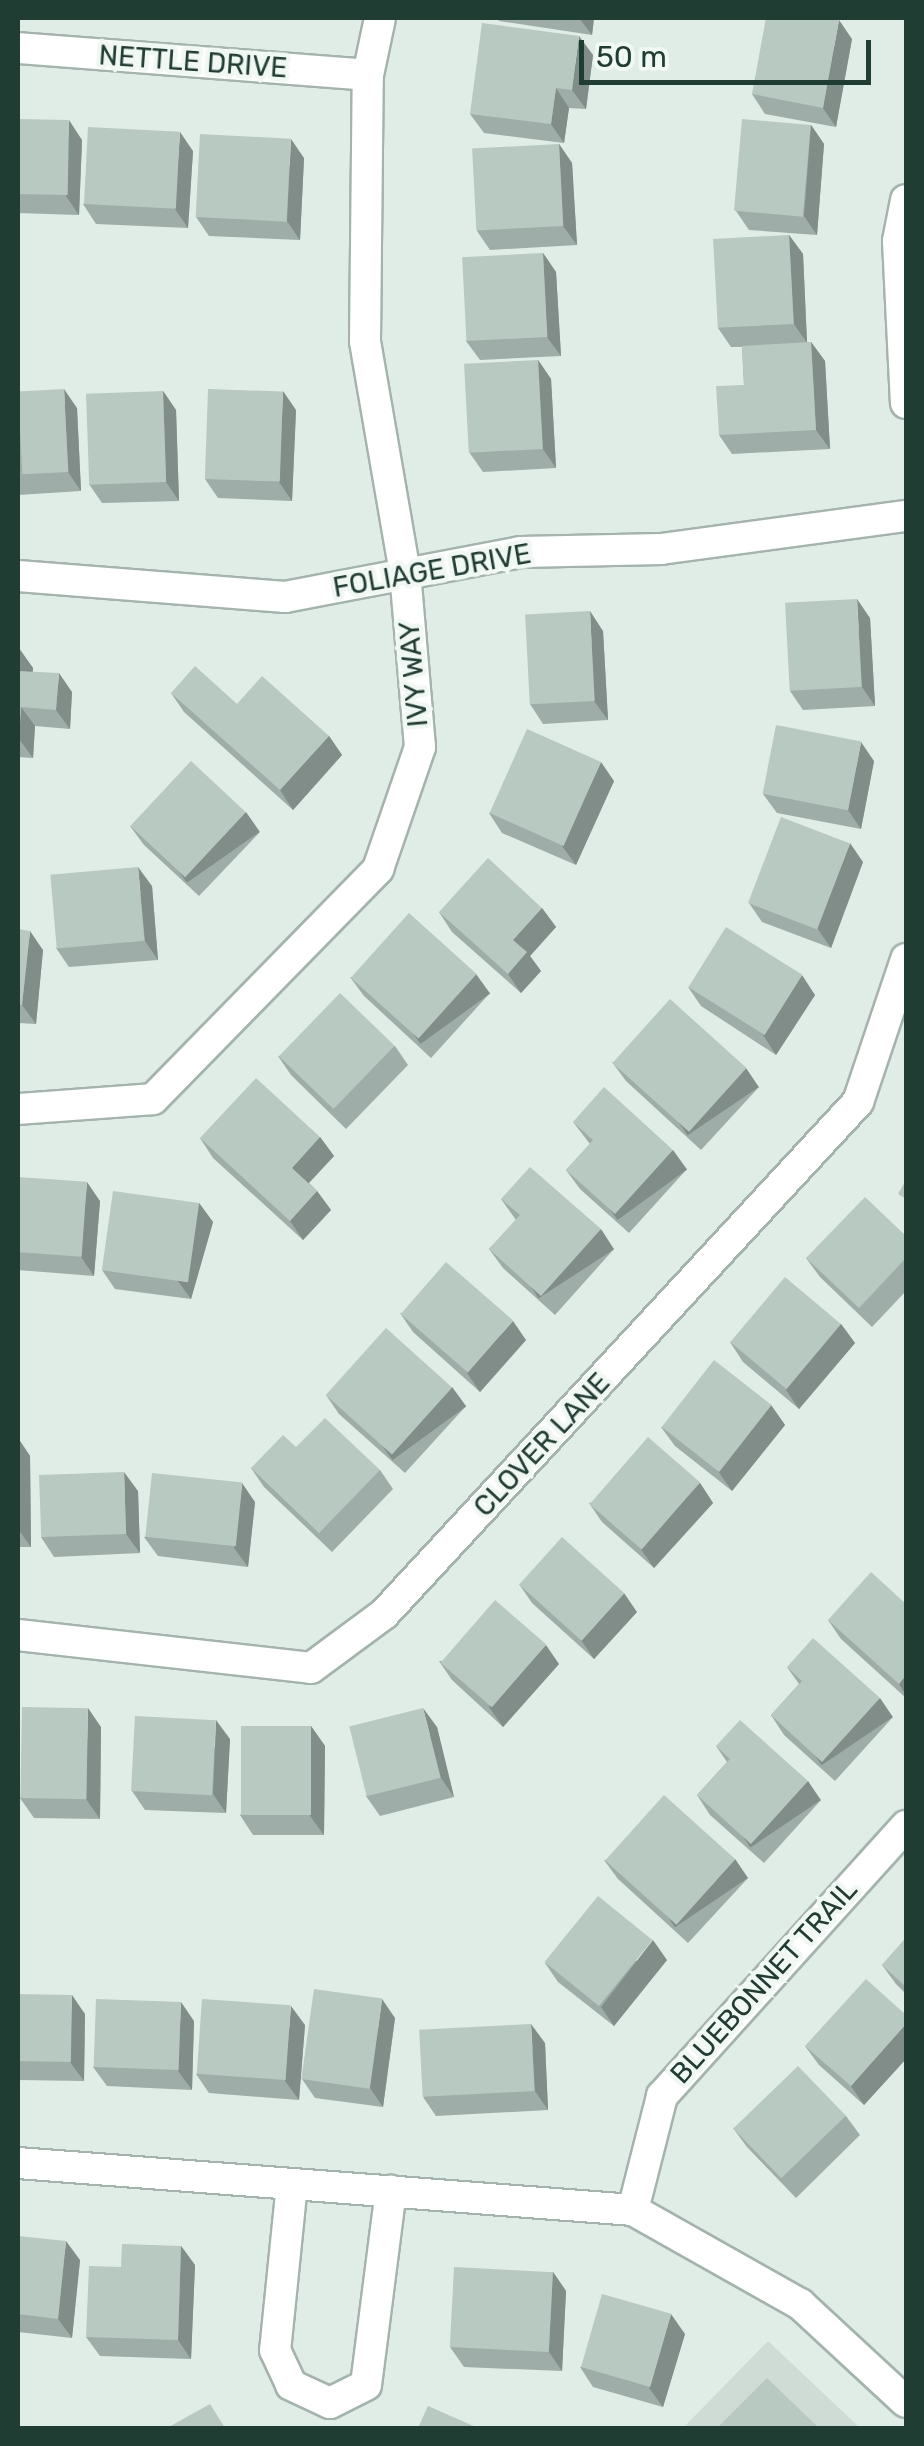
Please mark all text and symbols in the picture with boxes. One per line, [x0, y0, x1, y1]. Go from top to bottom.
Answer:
scale bar [584, 20, 876, 82]
street label: NETTLE DRIVE [98, 39, 288, 85]
text: 50 m [596, 39, 667, 75]
street label: FOLIAGE DRIVE [330, 537, 534, 605]
street label: IVY WAY [393, 619, 435, 729]
street label: CLOVER LANE [467, 1366, 617, 1524]
street label: BLUEBONNET TRAIL [663, 1873, 865, 2091]

